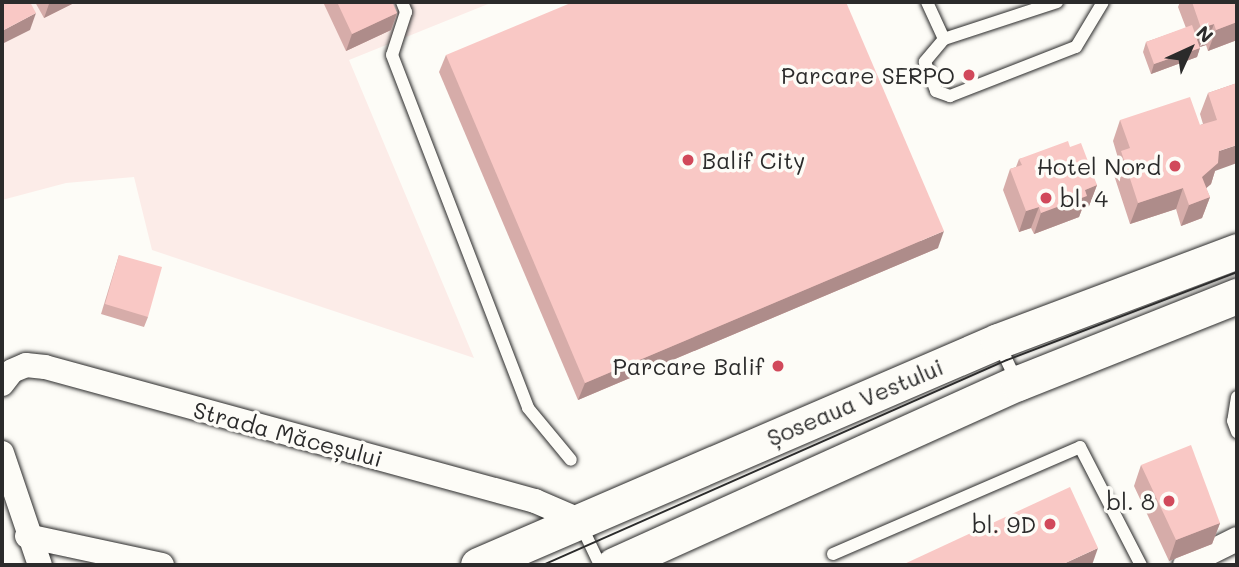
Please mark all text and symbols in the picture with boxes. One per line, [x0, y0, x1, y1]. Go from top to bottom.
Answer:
north arrow [1155, 14, 1225, 84]
text: N [1191, 20, 1219, 48]
place label: Parcare SERPO [781, 61, 955, 89]
marker: Parcare SERPO [961, 67, 977, 83]
place label: Balif City [702, 146, 805, 174]
marker: Balif City [680, 152, 696, 168]
place label: Hotel Nord [1037, 152, 1161, 180]
marker: Hotel Nord [1167, 158, 1183, 174]
place label: bl. 4 [1060, 184, 1108, 212]
marker: bl. 4 [1038, 190, 1054, 206]
place label: Parcare Balif [613, 352, 764, 380]
street label: Șoseaua Vestului [763, 352, 947, 452]
marker: Parcare Balif [770, 358, 786, 374]
street label: Strada Măceșului [190, 395, 386, 473]
place label: bl. 8 [1106, 487, 1155, 515]
marker: bl. 8 [1161, 493, 1177, 509]
place label: bl. 9D [972, 510, 1036, 538]
marker: bl. 9D [1042, 516, 1058, 532]

